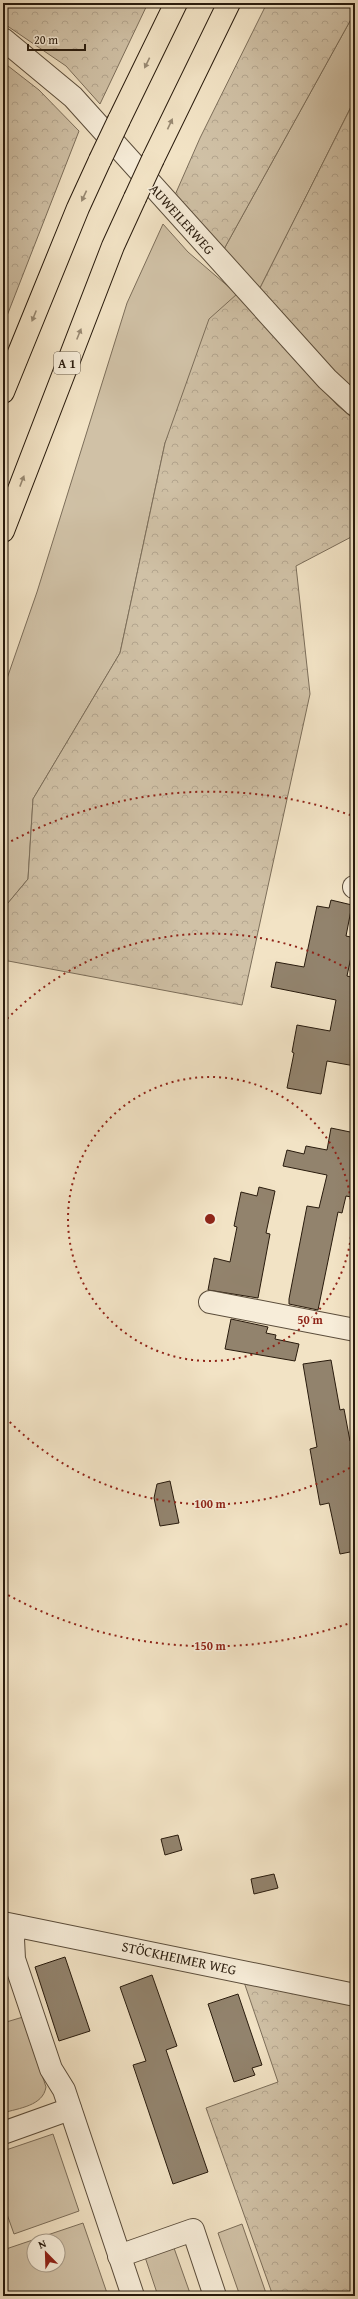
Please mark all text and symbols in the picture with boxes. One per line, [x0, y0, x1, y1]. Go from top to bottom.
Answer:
scale bar [28, 26, 85, 52]
text: 20 m [34, 31, 58, 48]
one-way arrow [143, 57, 150, 69]
one-way arrow [167, 118, 173, 129]
street label: AUWEILERWEG [145, 179, 219, 259]
one-way arrow [81, 190, 87, 201]
one-way arrow [31, 310, 37, 322]
one-way arrow [76, 327, 82, 339]
road number: A 1 [54, 352, 80, 374]
one-way arrow [19, 475, 25, 487]
centre of rings [203, 1212, 217, 1226]
text: 50 m [297, 1311, 323, 1328]
text: 100 m [194, 1495, 227, 1512]
text: 150 m [194, 1637, 227, 1654]
street label: STÖCKHEIMER WEG [120, 1936, 238, 1980]
north arrow [26, 2233, 66, 2273]
text: N [36, 2235, 49, 2253]

